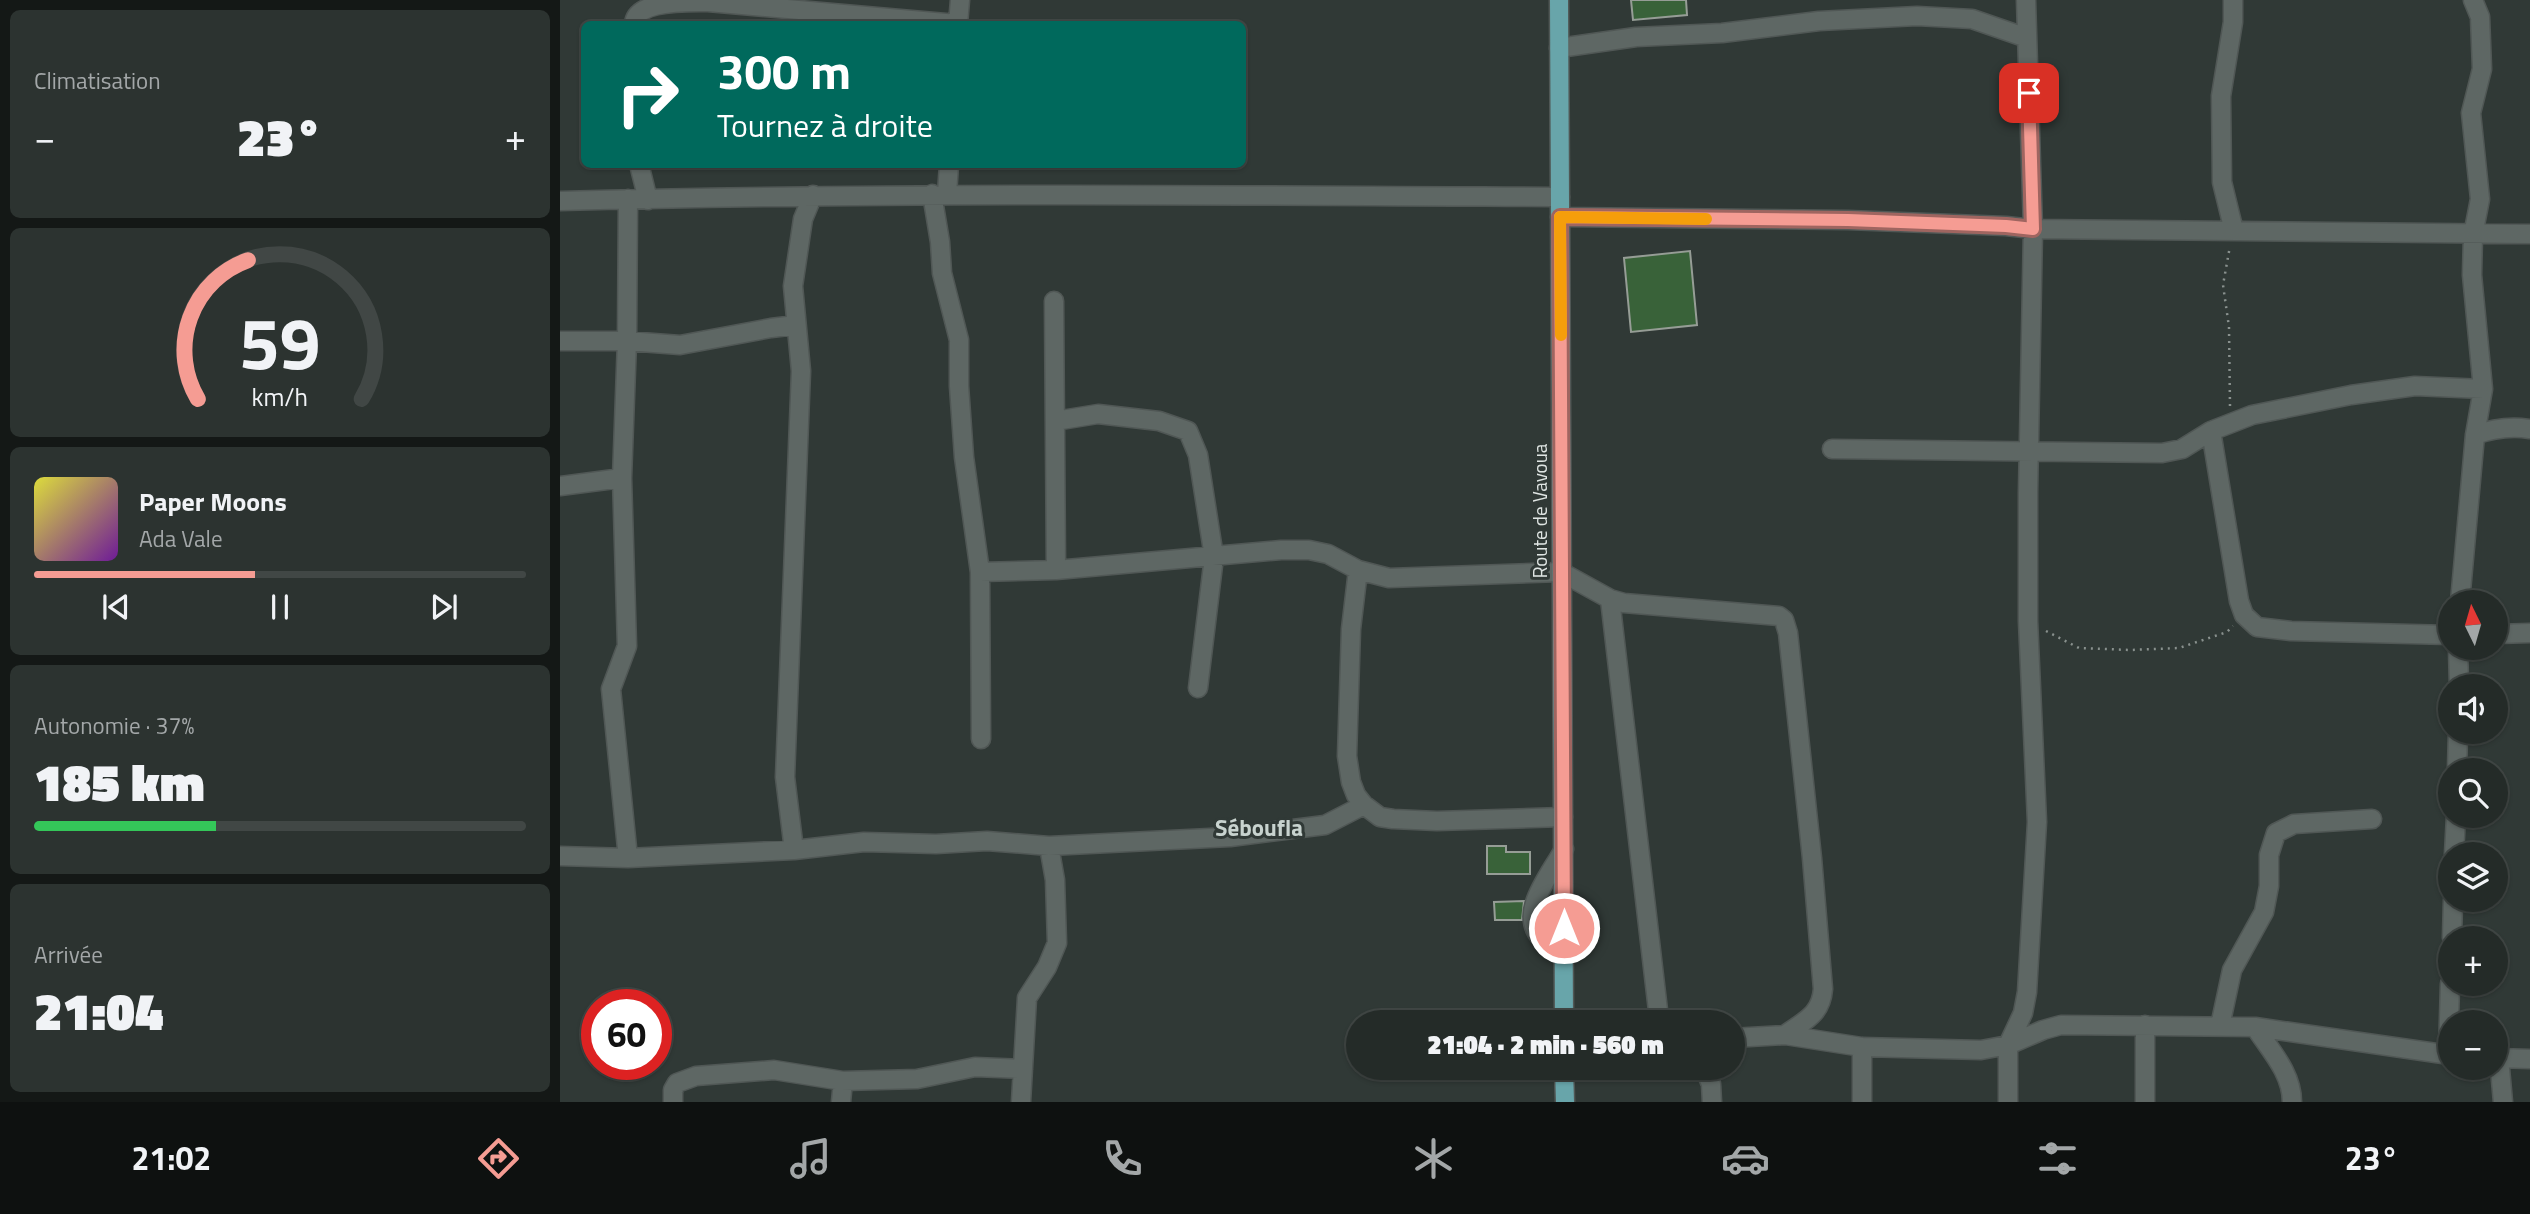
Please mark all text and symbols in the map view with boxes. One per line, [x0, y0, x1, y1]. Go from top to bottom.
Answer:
text: 300 m [717, 33, 851, 108]
icon: right [602, 49, 693, 140]
text: Climatisation [34, 63, 161, 98]
pin [1999, 63, 2059, 123]
icon: arrive [2010, 74, 2048, 112]
text: 23° [237, 97, 323, 176]
text: Tournez à droite [717, 101, 933, 149]
text: − [34, 108, 55, 166]
text: + [505, 108, 526, 166]
text: 59 [239, 287, 321, 397]
text: km/h [252, 377, 308, 415]
street label: Route de Vavoua [1525, 443, 1554, 578]
text: Paper Moons [139, 482, 287, 521]
text: Ada Vale [139, 521, 223, 556]
icon: previous [97, 588, 135, 626]
icon: pause [261, 588, 299, 626]
icon: next [425, 588, 463, 626]
north arrow [2438, 590, 2508, 660]
map controls [2438, 590, 2508, 1080]
button: sound [2438, 674, 2508, 744]
text: Autonomie · 37% [34, 708, 194, 743]
text: 185 km [34, 742, 205, 821]
button: search [2438, 758, 2508, 828]
district label: Séboufla [1215, 810, 1303, 845]
button: layers [2438, 842, 2508, 912]
position arrow [1527, 891, 1601, 965]
button: + [2438, 926, 2508, 996]
text: Arrivée [34, 937, 103, 972]
text: 21:04 [34, 971, 163, 1050]
speed limit sign: 60 [581, 989, 672, 1080]
button: − [2438, 1010, 2508, 1080]
text: 21:04 · 2 min · 560 m [1427, 1025, 1664, 1064]
text: 21:02 [131, 1134, 211, 1182]
icon: directions [474, 1134, 523, 1183]
icon: music [786, 1134, 835, 1183]
icon: phone [1098, 1134, 1147, 1183]
icon: climate [1409, 1134, 1458, 1183]
icon: car [1721, 1134, 1770, 1183]
icon: filters [2033, 1134, 2082, 1183]
text: 23° [2345, 1134, 2399, 1182]

